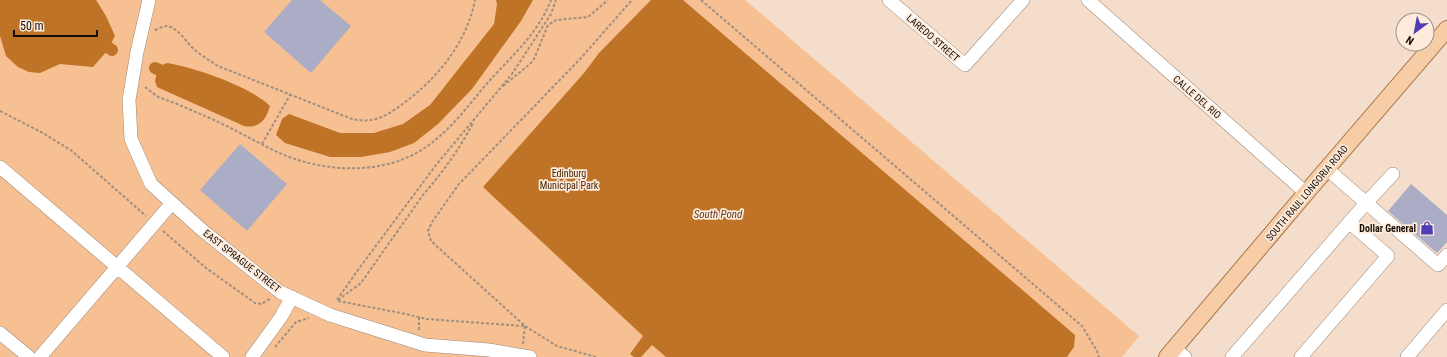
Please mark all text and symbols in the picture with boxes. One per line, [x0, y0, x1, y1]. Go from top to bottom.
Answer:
scale bar [14, 12, 97, 38]
street label: LAREDO STREET [905, 12, 961, 64]
north arrow [1395, 12, 1435, 52]
text: 50 m [20, 19, 44, 33]
text: N [1403, 33, 1416, 47]
street label: CALLE DEL RIO [1171, 73, 1223, 121]
street label: SOUTH RAUL LONGORIA ROAD [1264, 143, 1350, 243]
park label: Edinburg Municipal Park [540, 168, 599, 191]
water label: South Pond [694, 208, 743, 221]
shop icon: Dollar General [1419, 220, 1435, 236]
place label: Dollar General [1359, 223, 1416, 234]
street label: EAST SPRAGUE STREET [201, 228, 283, 294]

